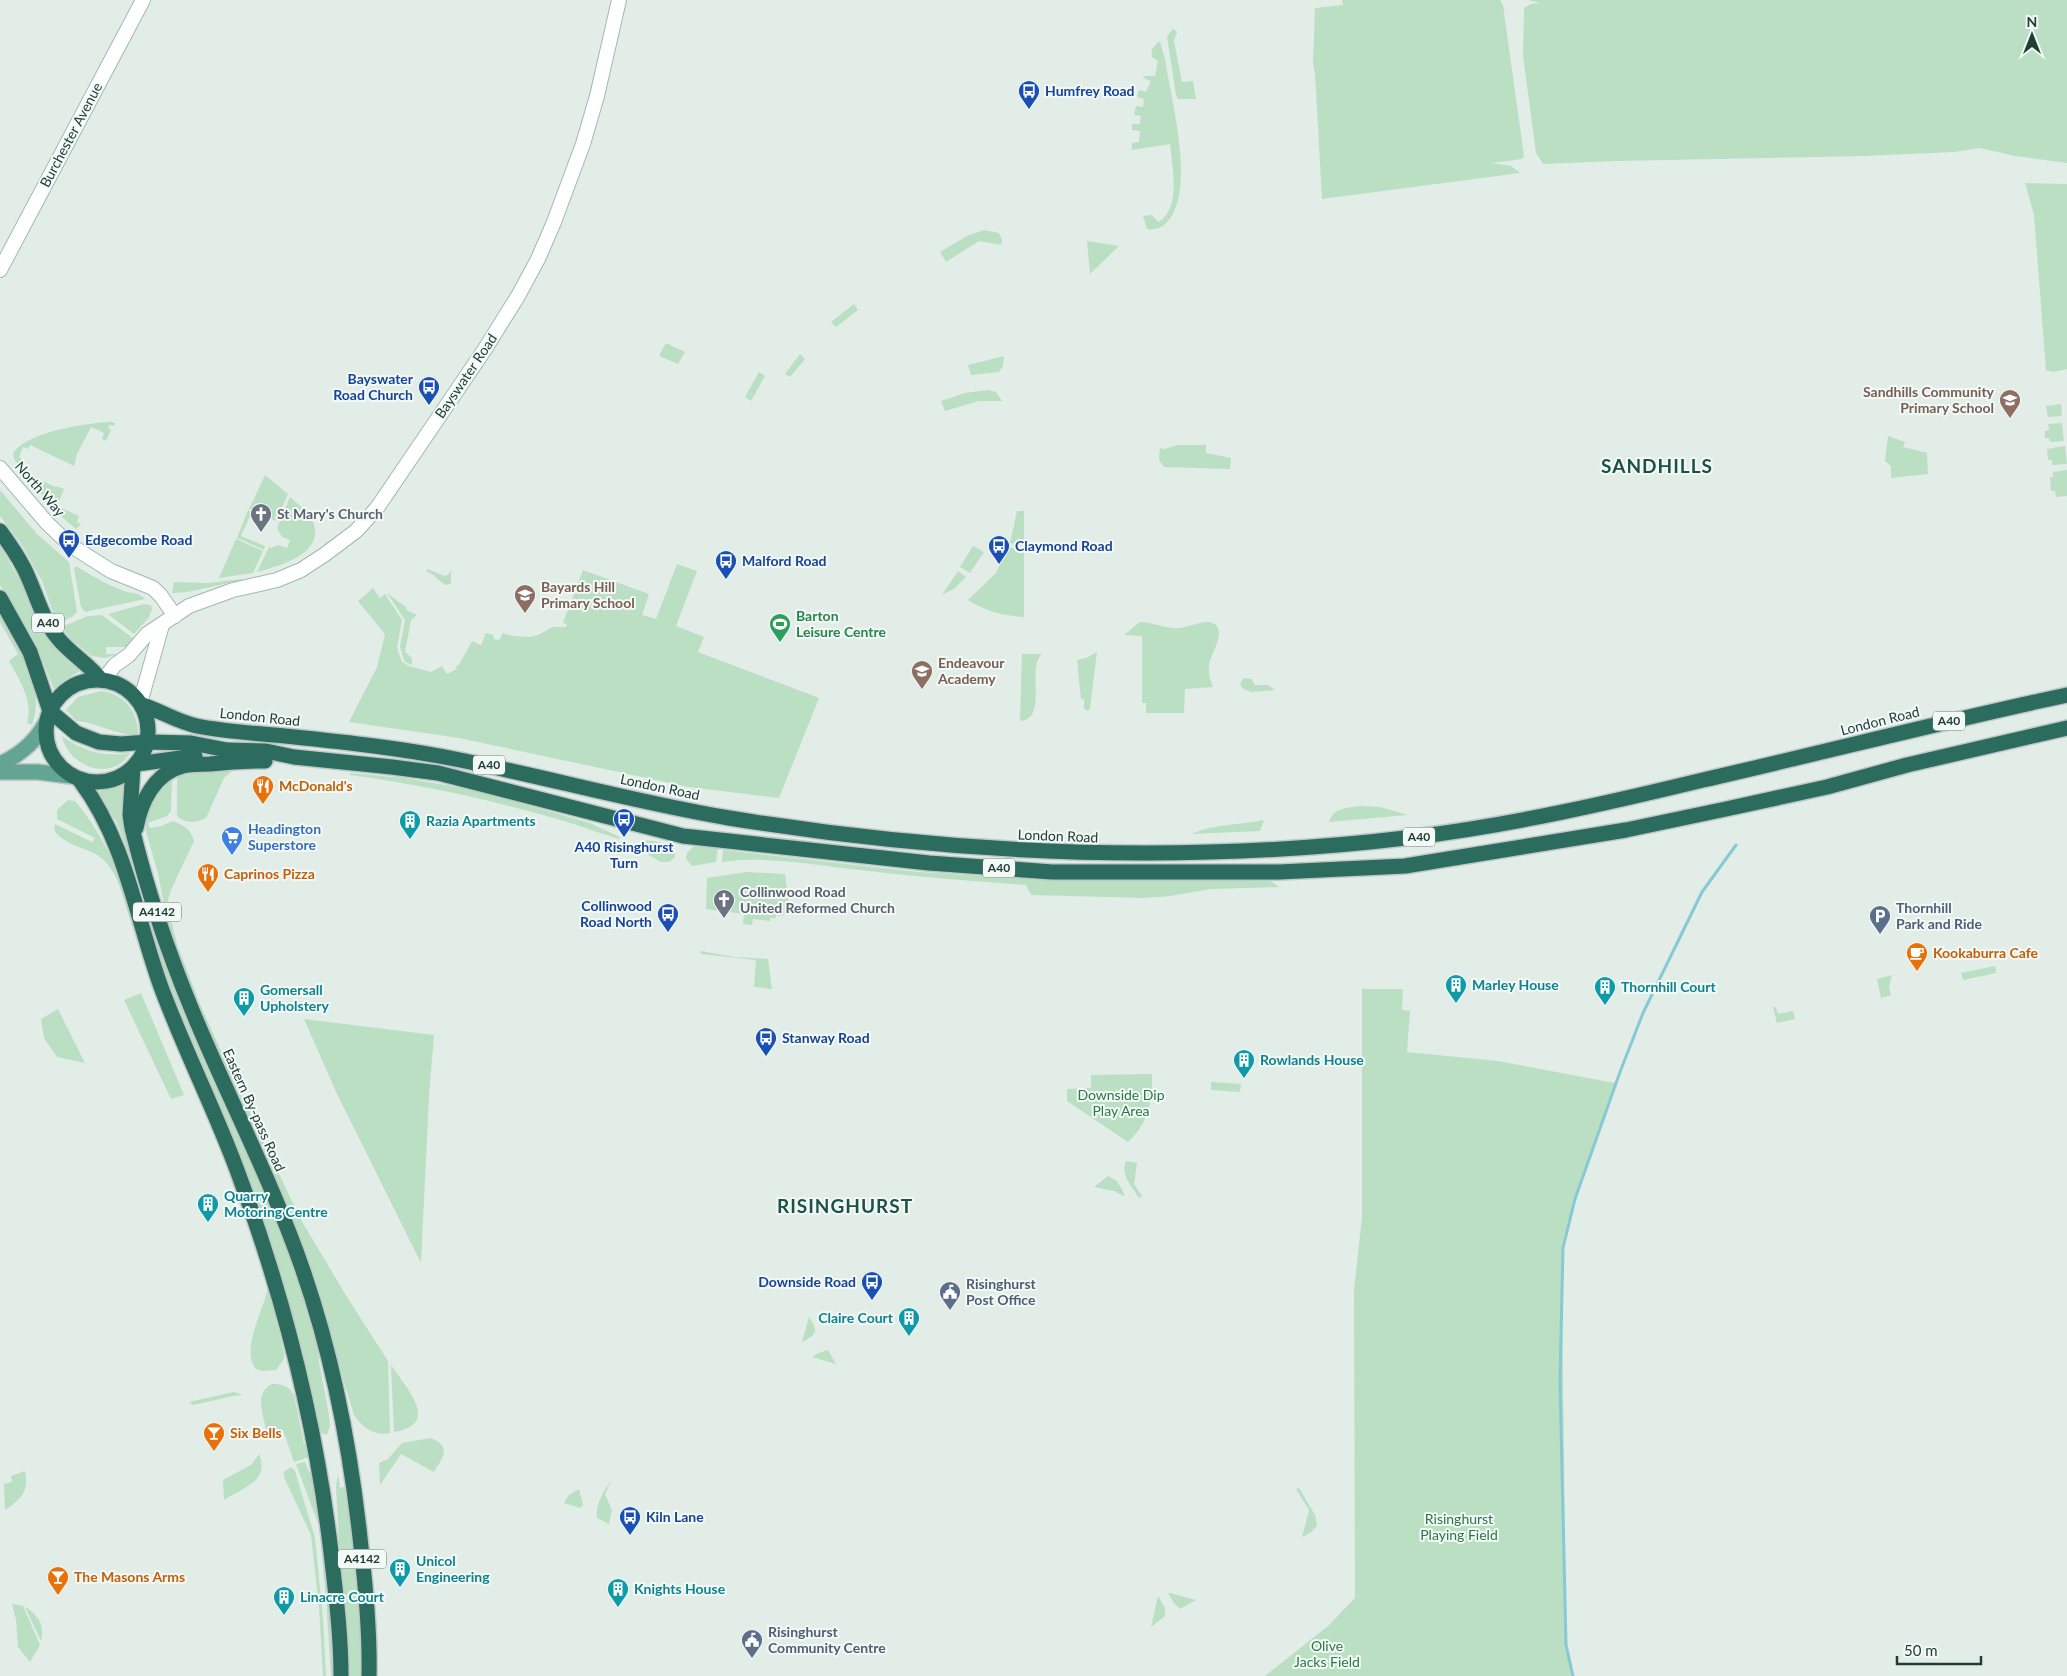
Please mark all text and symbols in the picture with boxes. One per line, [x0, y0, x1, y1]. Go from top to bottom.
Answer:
north arrow [2007, 10, 2057, 60]
text: N [2027, 13, 2037, 30]
bus stop icon: Humfrey Road [1017, 79, 1041, 110]
street label: Burchester Avenue [36, 80, 105, 190]
place label: Humfrey Road [1045, 82, 1135, 99]
street label: Bayswater Road [431, 330, 500, 421]
place label: Bayswater Road Church [333, 370, 414, 403]
bus stop icon: Bayswater Road Church [417, 375, 441, 406]
place label: Sandhills Community Primary School [1863, 383, 1995, 416]
school or university icon: Sandhills Community Primary School [1998, 388, 2022, 419]
district label: SANDHILLS [1601, 454, 1713, 477]
street label: North Way [12, 458, 69, 520]
church icon: St Mary's Church [249, 502, 273, 533]
place label: St Mary's Church [277, 505, 383, 522]
bus stop icon: Edgecombe Road [57, 528, 81, 559]
place label: Edgecombe Road [85, 531, 192, 548]
bus stop icon: Claymond Road [987, 534, 1011, 565]
place label: Claymond Road [1015, 537, 1113, 554]
bus stop icon: Malford Road [714, 549, 738, 580]
place label: Malford Road [742, 552, 827, 569]
place label: Bayards Hill Primary School [541, 578, 635, 611]
school or university icon: Bayards Hill Primary School [513, 583, 537, 614]
place label: Barton Leisure Centre [796, 607, 887, 640]
sports icon: Barton Leisure Centre [768, 612, 792, 643]
road number: A40 [32, 614, 64, 632]
place label: Endeavour Academy [937, 654, 1005, 687]
school or university icon: Endeavour Academy [910, 659, 934, 690]
street label: London Road [1839, 703, 1921, 739]
street label: London Road [219, 704, 301, 729]
road number: A40 [1933, 711, 1965, 730]
road number: A40 [473, 756, 505, 774]
street label: London Road [619, 770, 701, 803]
restaurant icon: McDonald's [251, 774, 275, 805]
place label: McDonald's [279, 777, 353, 794]
bus stop icon: A40 Risinghurst Turn [612, 807, 636, 838]
building icon: Razia Apartments [398, 809, 422, 840]
place label: Razia Apartments [426, 812, 536, 829]
place label: Headington Superstore [248, 820, 321, 853]
supermarket icon: Headington Superstore [220, 825, 244, 856]
street label: London Road [1017, 826, 1099, 845]
road number: A40 [1403, 828, 1435, 846]
place label: A40 Risinghurst Turn [573, 838, 674, 871]
road number: A40 [983, 858, 1015, 878]
restaurant icon: Caprinos Pizza [196, 862, 220, 893]
place label: Caprinos Pizza [224, 865, 315, 882]
place label: Collinwood Road United Reformed Church [740, 883, 895, 916]
church icon: Collinwood Road United Reformed Church [712, 888, 736, 919]
place label: Collinwood Road North [580, 897, 652, 930]
place label: Thornhill Park and Ride [1896, 899, 1982, 932]
road number: A4142 [133, 902, 181, 922]
bus stop icon: Collinwood Road North [656, 902, 680, 933]
parking icon: Thornhill Park and Ride [1868, 904, 1892, 935]
cafe icon: Kookaburra Cafe [1905, 941, 1929, 972]
place label: Kookaburra Cafe [1933, 944, 2039, 961]
building icon: Marley House [1444, 973, 1468, 1004]
building icon: Thornhill Court [1593, 975, 1617, 1006]
place label: Marley House [1472, 976, 1559, 993]
place label: Thornhill Court [1621, 978, 1716, 995]
place label: Gomersall Upholstery [260, 981, 330, 1014]
building icon: Gomersall Upholstery [232, 986, 256, 1017]
bus stop icon: Stanway Road [754, 1026, 778, 1057]
place label: Stanway Road [782, 1029, 870, 1046]
street label: Eastern By-pass Road [220, 1046, 289, 1174]
building icon: Rowlands House [1232, 1048, 1256, 1079]
place label: Rowlands House [1260, 1051, 1364, 1068]
park label: Downside Dip Play Area [1077, 1086, 1165, 1119]
place label: Quarry Motoring Centre [224, 1187, 328, 1220]
building icon: Quarry Motoring Centre [196, 1192, 220, 1223]
district label: RISINGHURST [777, 1194, 913, 1217]
bus stop icon: Downside Road [860, 1270, 884, 1301]
place label: Downside Road [758, 1273, 856, 1290]
place label: Risinghurst Post Office [966, 1275, 1037, 1308]
public building icon: Risinghurst Post Office [938, 1280, 962, 1311]
building icon: Claire Court [897, 1306, 921, 1337]
place label: Claire Court [818, 1309, 894, 1326]
bar icon: Six Bells [202, 1421, 226, 1452]
place label: Six Bells [230, 1424, 282, 1441]
bus stop icon: Kiln Lane [618, 1505, 642, 1536]
place label: Kiln Lane [646, 1508, 704, 1525]
park label: Risinghurst Playing Field [1420, 1510, 1498, 1543]
road number: A4142 [338, 1550, 386, 1568]
place label: Unicol Engineering [416, 1552, 490, 1585]
building icon: Unicol Engineering [388, 1557, 412, 1588]
bar icon: The Masons Arms [46, 1565, 70, 1596]
place label: The Masons Arms [74, 1568, 185, 1585]
building icon: Knights House [606, 1577, 630, 1608]
place label: Knights House [634, 1580, 726, 1597]
building icon: Linacre Court [272, 1585, 296, 1616]
place label: Linacre Court [300, 1588, 385, 1605]
place label: Risinghurst Community Centre [768, 1623, 886, 1656]
public building icon: Risinghurst Community Centre [740, 1628, 764, 1659]
scale bar [1897, 1634, 1981, 1666]
park label: Olive Jacks Field [1294, 1637, 1360, 1670]
text: 50 m [1904, 1641, 1938, 1659]

